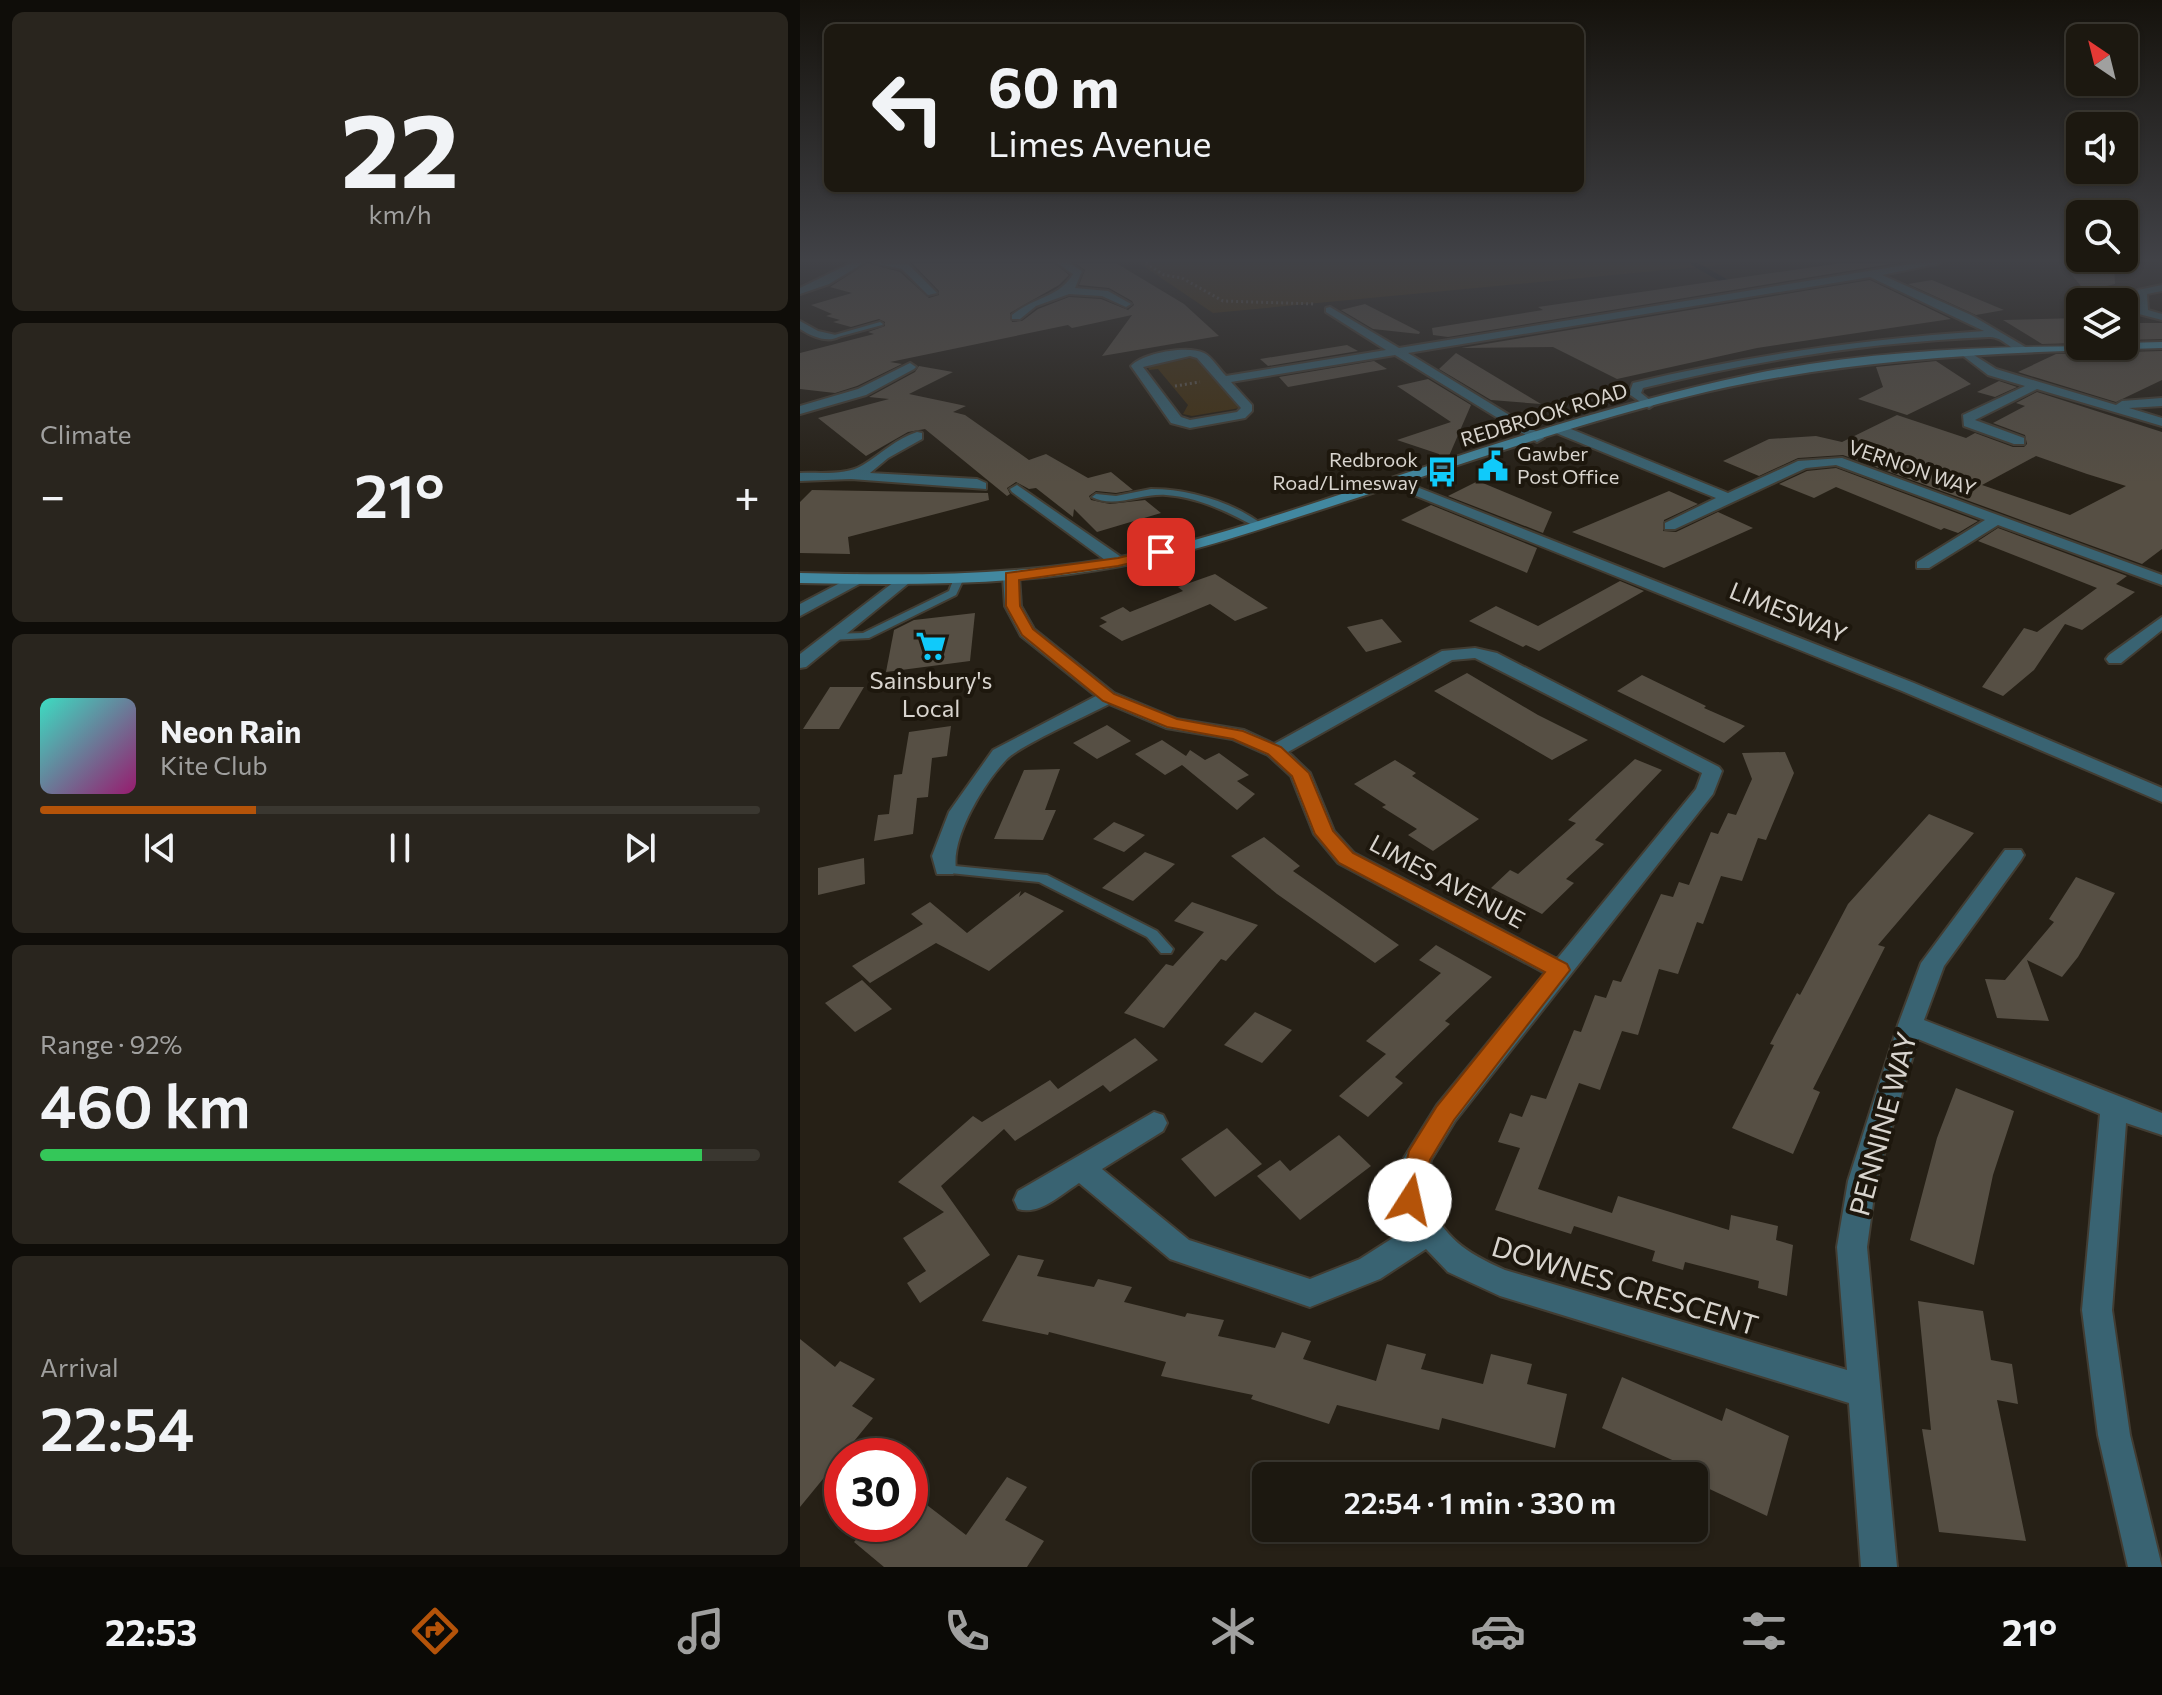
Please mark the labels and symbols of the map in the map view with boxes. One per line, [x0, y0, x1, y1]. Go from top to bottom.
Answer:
north arrow [2066, 24, 2138, 96]
street label: REDBROOK ROAD [1457, 377, 1630, 451]
street label: VERNON WAY [1845, 434, 1979, 500]
place label: Gawber Post Office [1517, 441, 1619, 488]
place label: Redbrook Road/Limesway [1273, 447, 1418, 494]
public building icon: Gawber Post Office [1476, 449, 1510, 483]
bus stop icon: Redbrook Road/Limesway [1425, 455, 1459, 489]
pin [1127, 518, 1195, 586]
street label: LIMESWAY [1726, 575, 1852, 648]
supermarket icon: Sainsbury's Local [914, 629, 948, 663]
place label: Sainsbury's Local [870, 665, 992, 722]
street label: LIMES AVENUE [1365, 828, 1530, 934]
street label: PENNINE WAY [1841, 1028, 1923, 1219]
position arrow [1368, 1158, 1452, 1242]
street label: DOWNES CRESCENT [1488, 1228, 1763, 1342]
speed limit sign: 30 [824, 1438, 928, 1542]

